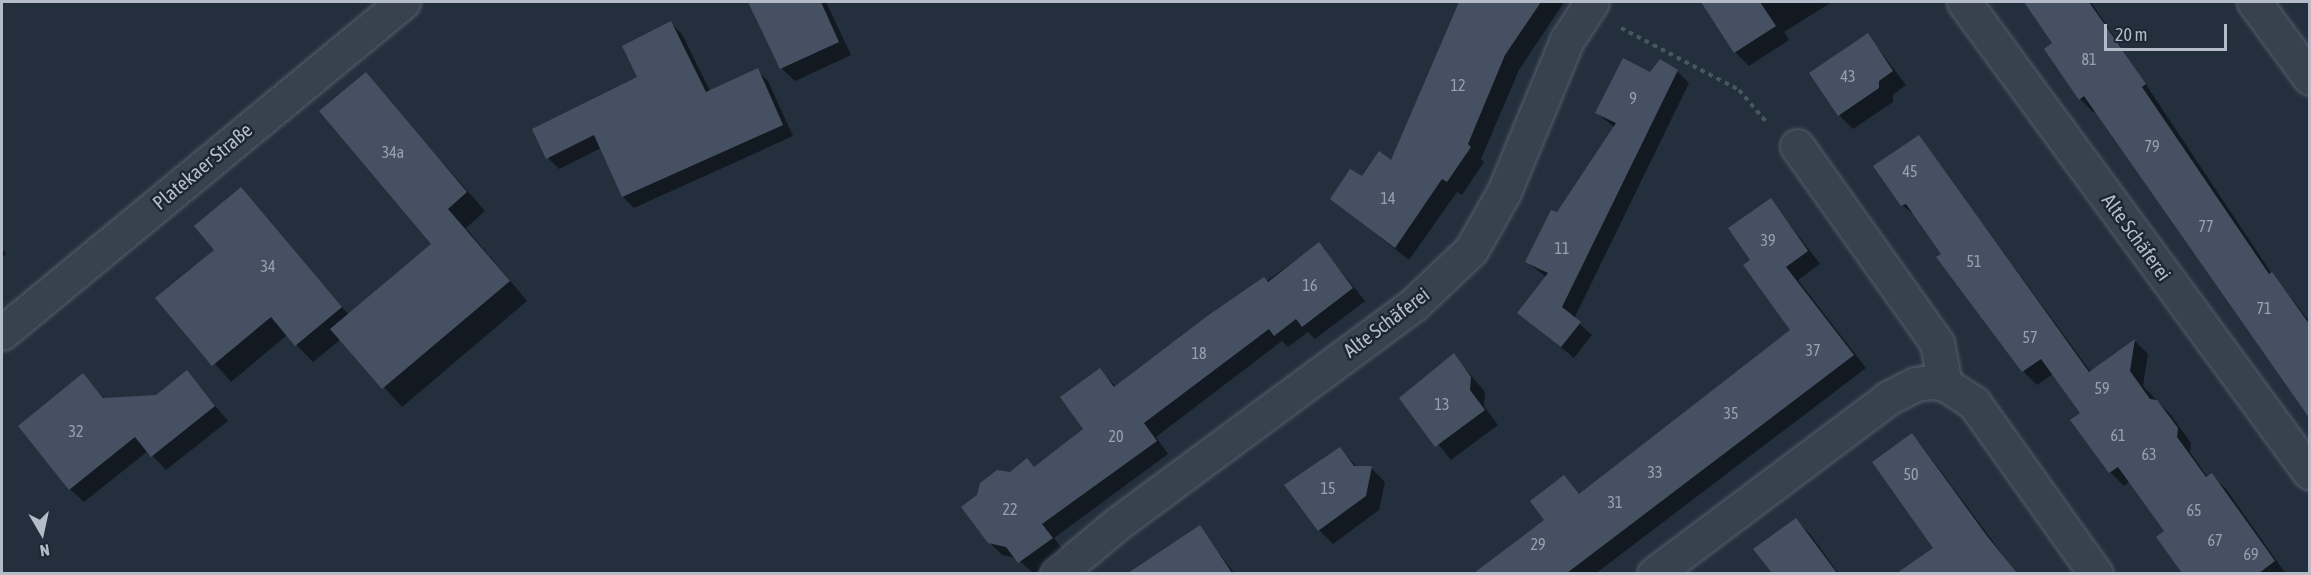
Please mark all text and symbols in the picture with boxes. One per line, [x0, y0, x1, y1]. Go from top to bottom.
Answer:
scale bar [2107, 12, 2230, 50]
text: 20 m [2115, 24, 2147, 45]
house number: 81 [2081, 49, 2097, 69]
house number: 43 [1840, 66, 1856, 86]
house number: 12 [1450, 75, 1466, 95]
house number: 9 [1629, 88, 1637, 108]
street label: Platekaer Straße [147, 118, 257, 214]
house number: 79 [2144, 136, 2160, 156]
house number: 34a [382, 142, 404, 162]
house number: 45 [1902, 161, 1918, 181]
house number: 14 [1380, 188, 1396, 208]
street label: Alte Schäferei [2097, 189, 2177, 285]
house number: 77 [2198, 216, 2214, 236]
house number: 39 [1760, 230, 1776, 250]
house number: 11 [1554, 238, 1570, 258]
house number: 51 [1966, 251, 1982, 271]
house number: 34 [260, 256, 276, 276]
house number: 16 [1302, 275, 1318, 295]
street label: Alte Schäferei [1338, 282, 1434, 362]
house number: 71 [2256, 298, 2272, 318]
house number: 57 [2022, 327, 2038, 347]
house number: 37 [1805, 340, 1821, 360]
house number: 18 [1191, 343, 1207, 363]
house number: 59 [2094, 378, 2110, 398]
house number: 13 [1434, 394, 1450, 414]
house number: 35 [1723, 403, 1739, 423]
house number: 32 [68, 421, 84, 441]
house number: 61 [2110, 425, 2126, 445]
house number: 20 [1108, 426, 1124, 446]
house number: 63 [2141, 444, 2157, 464]
house number: 33 [1647, 462, 1663, 482]
house number: 50 [1903, 464, 1919, 484]
house number: 15 [1320, 478, 1336, 498]
house number: 31 [1607, 492, 1623, 512]
house number: 22 [1002, 499, 1018, 519]
house number: 65 [2186, 500, 2202, 520]
north arrow [12, 503, 72, 563]
house number: 67 [2207, 530, 2223, 550]
house number: 29 [1530, 534, 1546, 554]
text: N [39, 541, 51, 560]
house number: 69 [2243, 544, 2259, 564]

